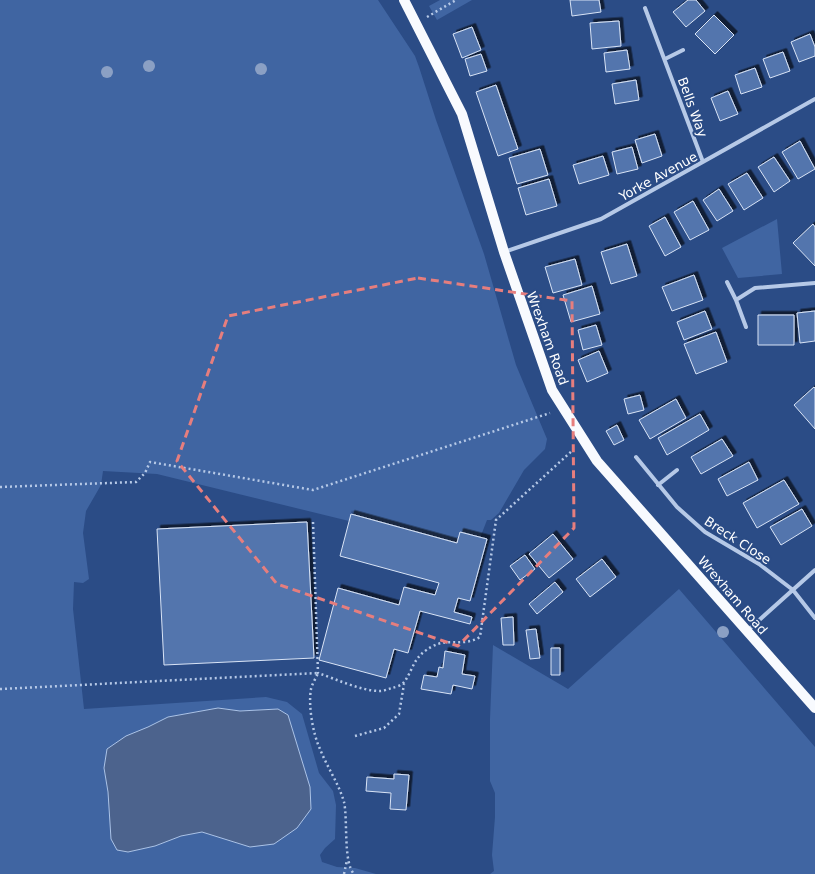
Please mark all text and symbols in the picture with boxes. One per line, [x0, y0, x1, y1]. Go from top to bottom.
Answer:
street label: Bells Way [675, 75, 710, 139]
street label: Yorke Avenue [616, 149, 700, 205]
street label: Wrexham Road [524, 289, 571, 387]
street label: Breck Close [702, 513, 774, 567]
street label: Wrexham Road [695, 553, 771, 637]

